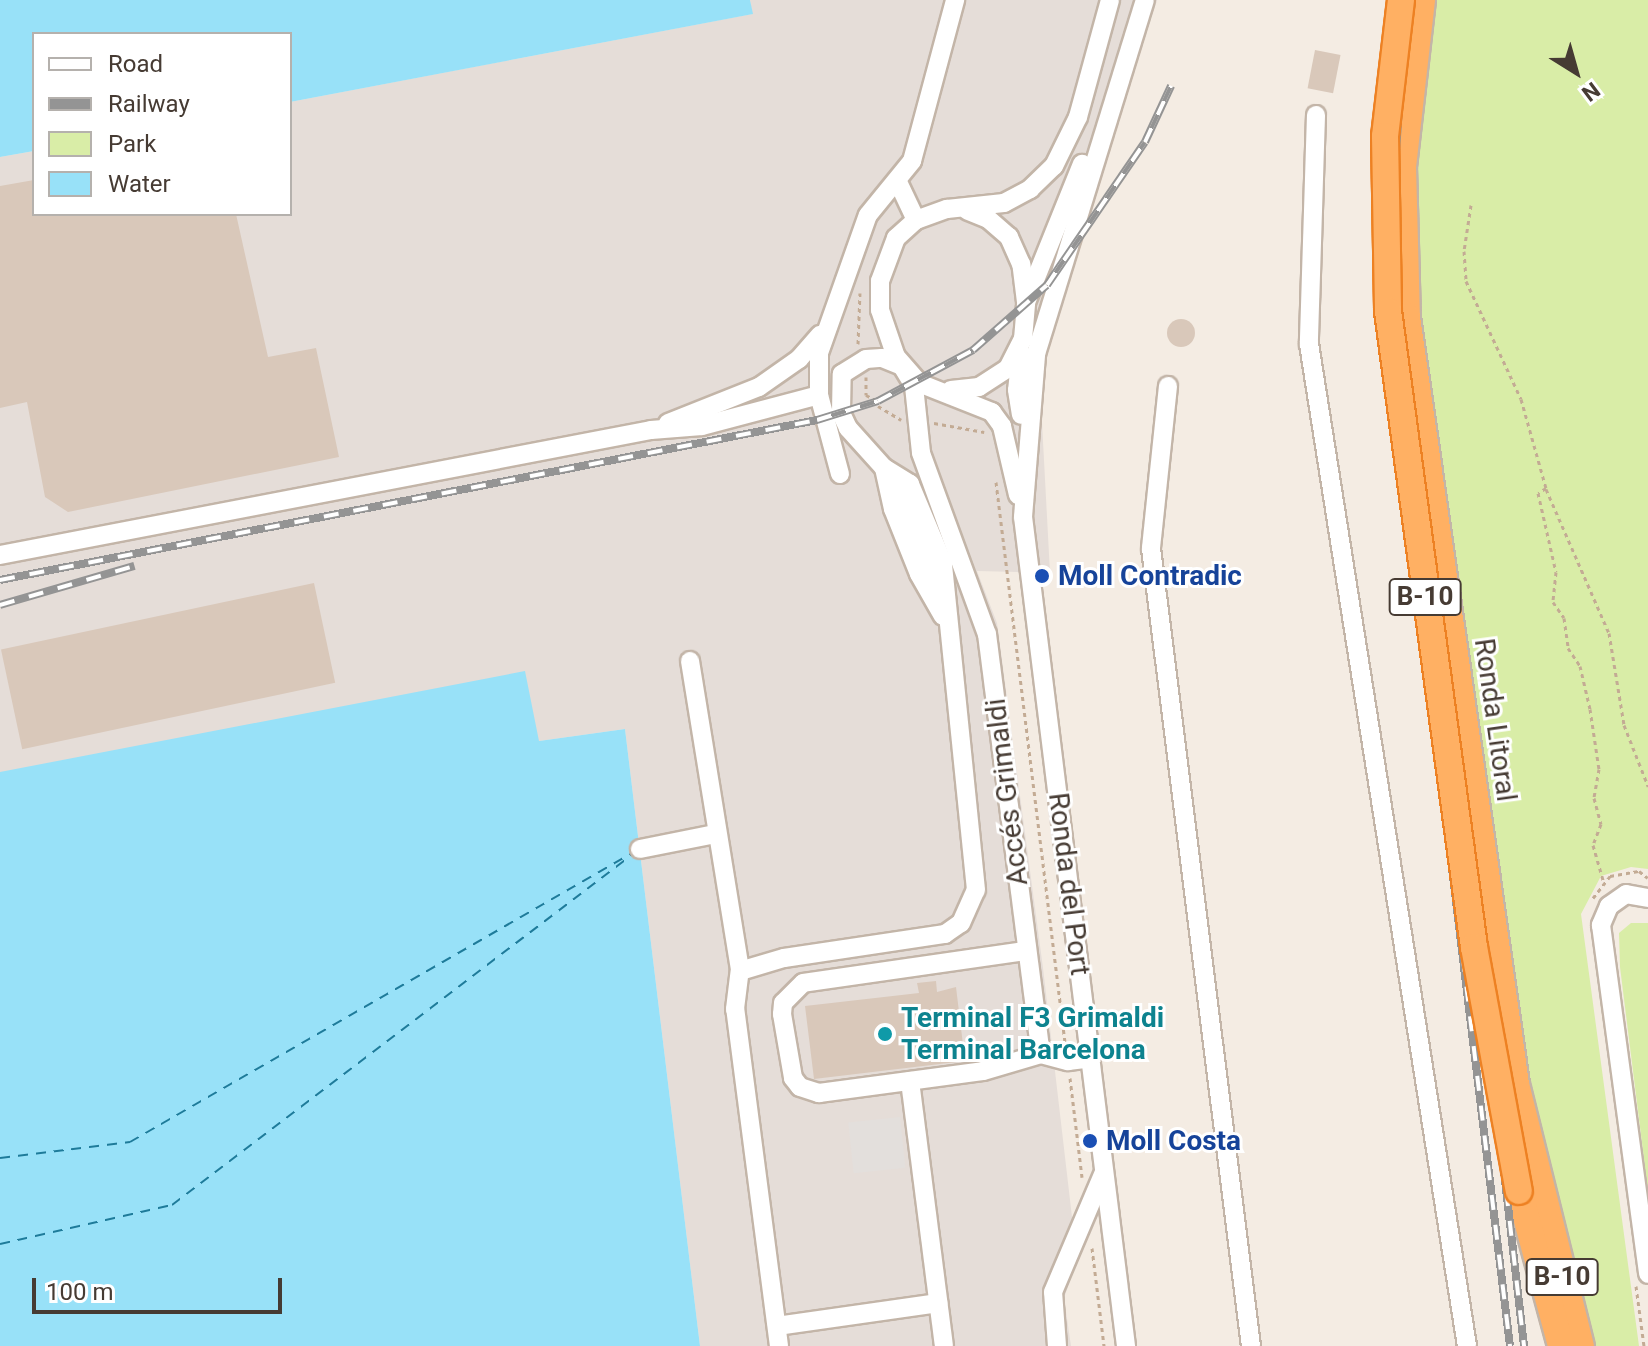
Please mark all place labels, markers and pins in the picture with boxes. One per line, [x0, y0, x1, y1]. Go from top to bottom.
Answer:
place label: Moll Contradic [1058, 559, 1242, 593]
marker: Moll Contradic [1033, 567, 1051, 585]
place label: Terminal F3 Grimaldi Terminal Barcelona [901, 1001, 1164, 1067]
marker: Terminal F3 Grimaldi Terminal Barcelona [876, 1025, 894, 1043]
place label: Moll Costa [1106, 1124, 1241, 1158]
marker: Moll Costa [1081, 1132, 1099, 1150]

